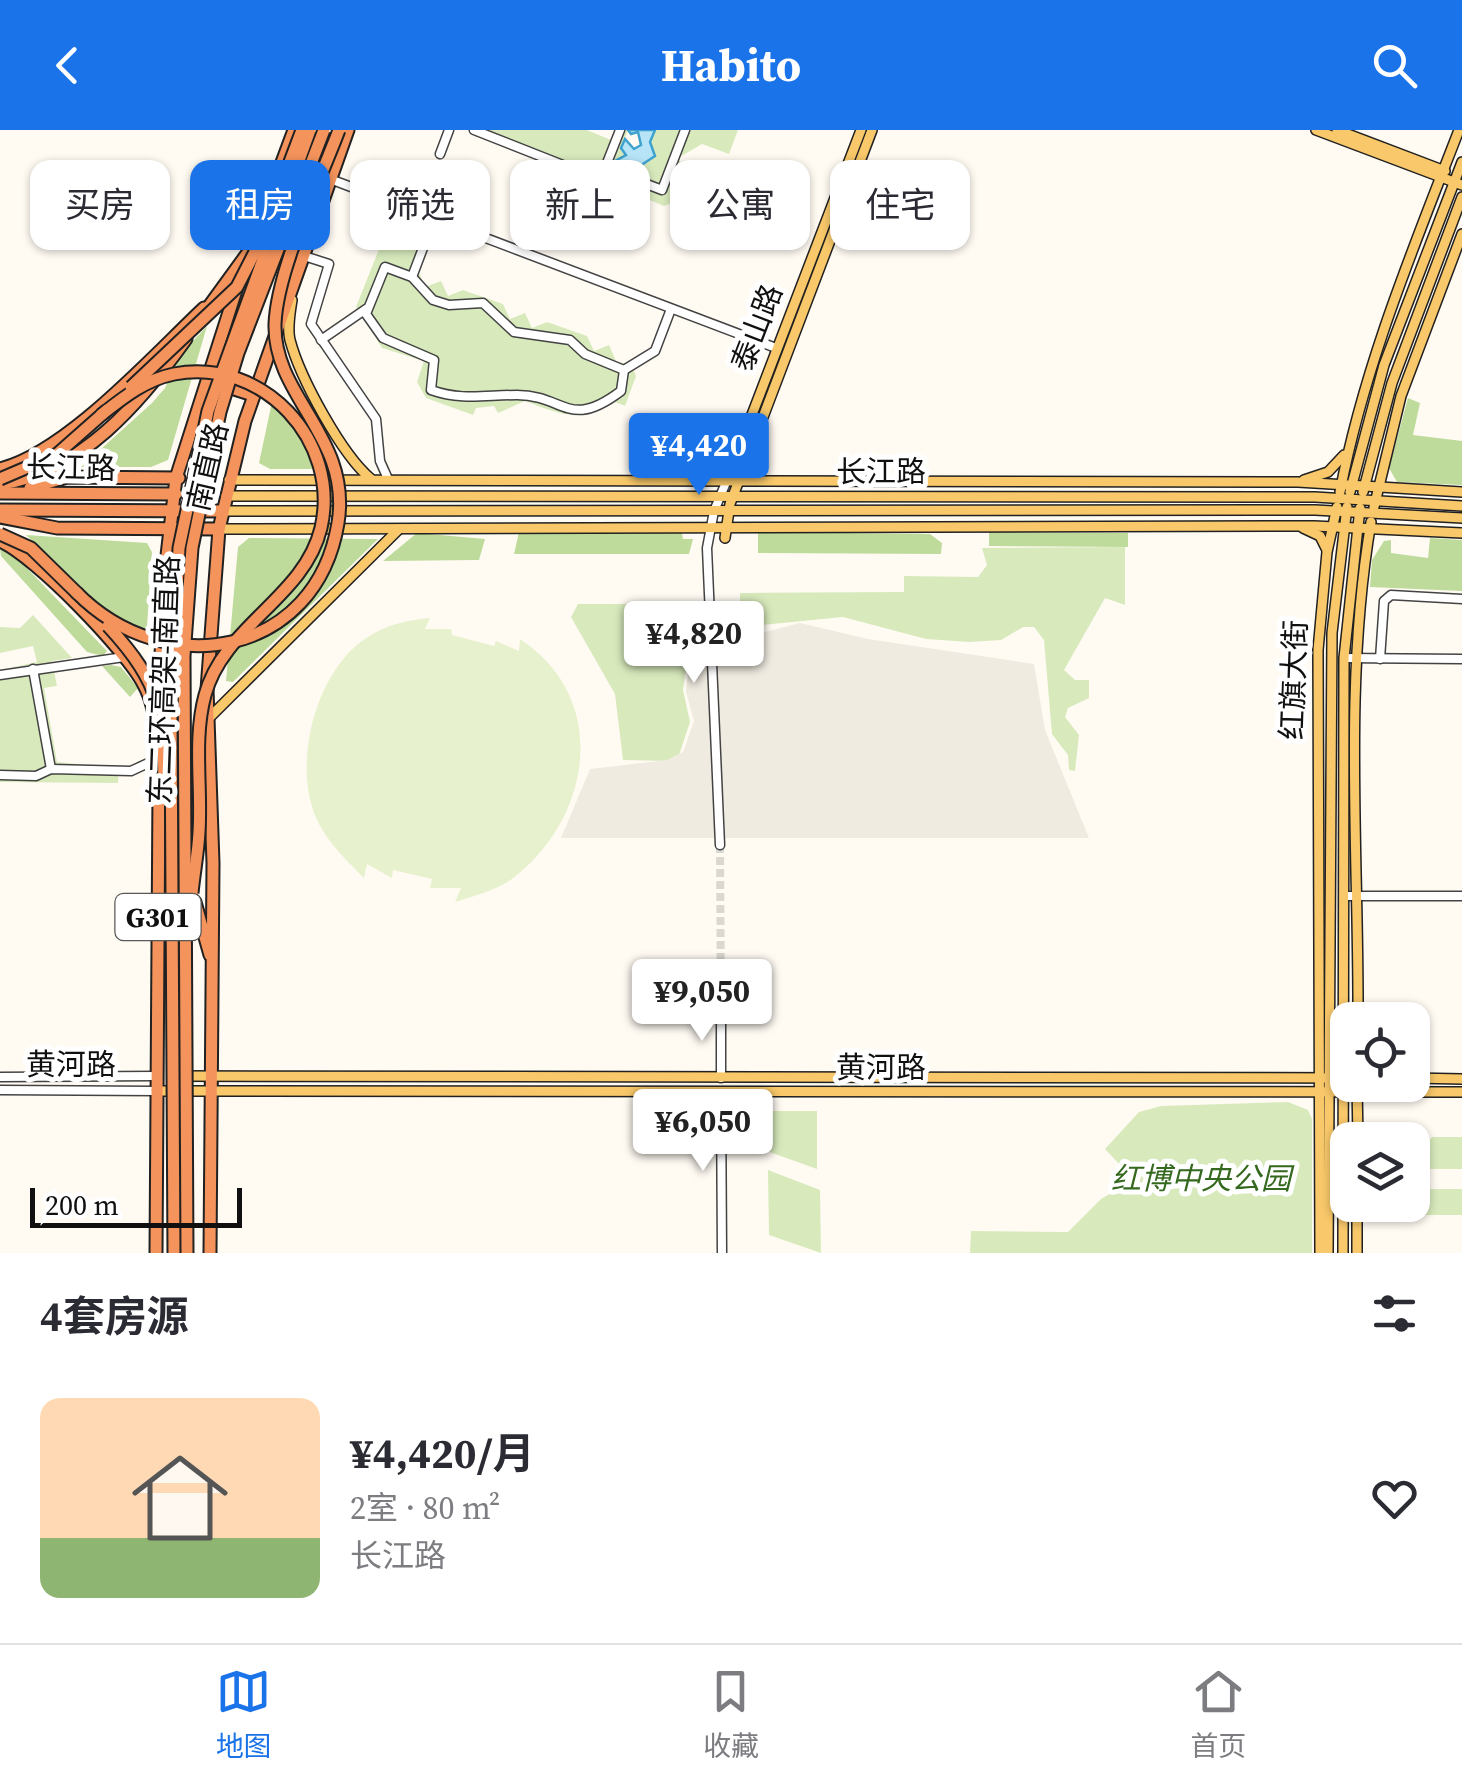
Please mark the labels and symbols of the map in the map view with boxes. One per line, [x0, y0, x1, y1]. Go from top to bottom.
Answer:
street label: 泰山路 [721, 278, 792, 377]
pin: ¥4,420 [618, 413, 780, 498]
street label: 南直路 [177, 418, 238, 515]
street label: 长江路 [26, 446, 116, 489]
street label: 长江路 [836, 451, 926, 492]
street label: 东二环高架-南直路 [139, 555, 188, 805]
pin: ¥4,820 [613, 601, 775, 686]
street label: 红旗大街 [1271, 619, 1316, 741]
road number: G301 [116, 894, 200, 940]
pin: ¥9,050 [621, 959, 783, 1044]
street label: 黄河路 [26, 1044, 116, 1085]
street label: 黄河路 [836, 1047, 926, 1088]
pin: ¥6,050 [622, 1089, 784, 1174]
park label: 红博中央公园 [1111, 1158, 1295, 1199]
scale bar [30, 1183, 242, 1228]

